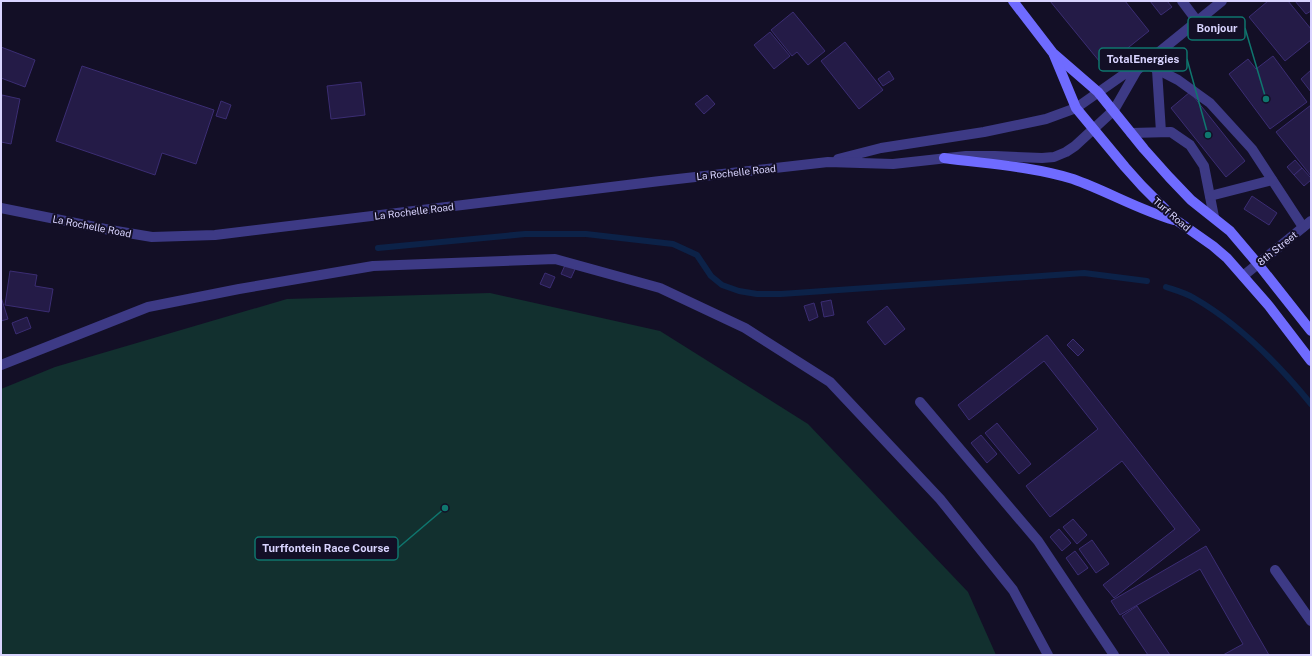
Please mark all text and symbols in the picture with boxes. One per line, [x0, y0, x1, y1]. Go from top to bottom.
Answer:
callout: Bonjour [1188, 17, 1245, 40]
text: Bonjour [1196, 22, 1238, 34]
callout: TotalEnergies [1099, 48, 1187, 71]
text: TotalEnergies [1107, 53, 1180, 65]
street label: La Rochelle Road [696, 162, 776, 182]
street label: Turf Road [1151, 195, 1193, 233]
street label: La Rochelle Road [374, 200, 454, 222]
street label: La Rochelle Road [52, 212, 132, 240]
street label: 8th Street [1255, 228, 1299, 268]
callout: Turffontein Race Course [255, 537, 398, 560]
text: Turffontein Race Course [262, 542, 390, 554]

